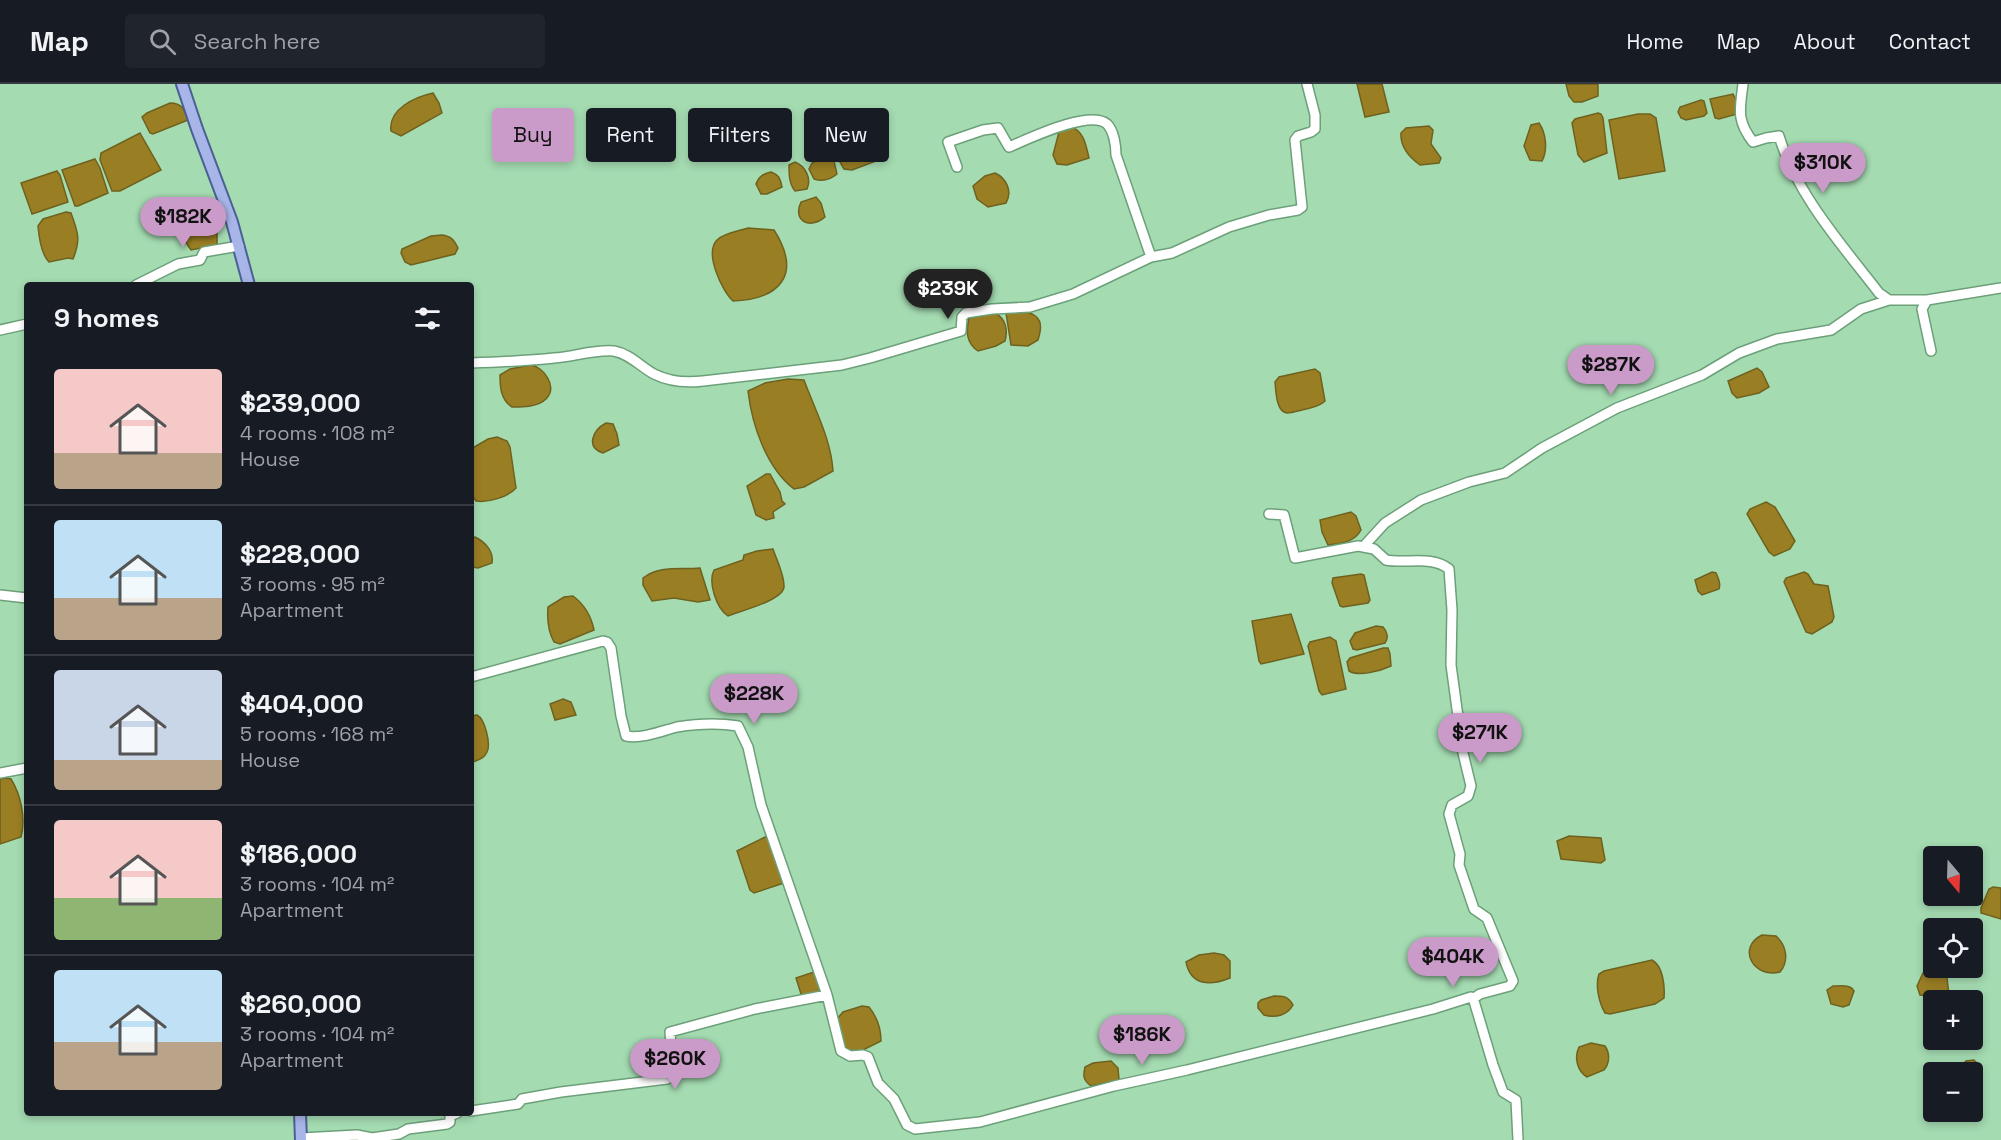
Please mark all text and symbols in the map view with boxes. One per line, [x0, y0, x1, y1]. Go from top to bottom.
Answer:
search box [125, 14, 545, 68]
text: Map [30, 23, 89, 59]
icon: search [146, 25, 179, 58]
text: Search here [194, 27, 321, 55]
text: Home [1626, 28, 1684, 55]
text: Map [1717, 28, 1761, 55]
text: About [1794, 28, 1856, 55]
text: Contact [1889, 28, 1971, 55]
chip: Buy [492, 108, 574, 162]
chip: Rent [586, 108, 676, 162]
chip: Filters [688, 108, 792, 162]
chip: New [804, 108, 889, 162]
pin: $310K [1781, 143, 1865, 194]
text: $310K [1794, 149, 1852, 175]
pin: $182K [141, 197, 225, 248]
text: $182K [154, 203, 212, 229]
pin: $239K [906, 269, 990, 320]
text: $239K [917, 275, 979, 301]
text: 9 homes [54, 301, 159, 335]
icon: filters [411, 302, 444, 335]
pin: $287K [1569, 345, 1653, 396]
text: $287K [1581, 351, 1641, 377]
text: $239,000 [240, 386, 361, 420]
icon: home [102, 393, 174, 465]
text: 4 rooms · 108 m² [240, 420, 395, 446]
text: House [240, 446, 300, 472]
text: $228,000 [240, 537, 360, 571]
icon: home [102, 544, 174, 616]
text: 3 rooms · 95 m² [240, 571, 385, 597]
text: Apartment [240, 597, 344, 623]
pin: $228K [712, 674, 796, 725]
text: $228K [724, 680, 784, 706]
text: $404,000 [240, 687, 364, 721]
icon: home [102, 694, 174, 766]
pin: $271K [1438, 713, 1522, 764]
text: $271K [1452, 719, 1508, 745]
text: 5 rooms · 168 m² [240, 721, 394, 747]
text: House [240, 747, 300, 773]
text: $186,000 [240, 837, 357, 871]
icon: home [102, 844, 174, 916]
north arrow [1923, 846, 1983, 906]
map controls [1923, 846, 1983, 1122]
text: 3 rooms · 104 m² [240, 871, 394, 897]
text: Apartment [240, 897, 344, 923]
button: locate [1923, 918, 1983, 978]
pin: $404K [1411, 937, 1495, 988]
text: $404K [1421, 943, 1485, 969]
text: $260,000 [240, 987, 362, 1021]
button: + [1923, 990, 1983, 1050]
icon: home [102, 994, 174, 1066]
pin: $186K [1100, 1015, 1184, 1066]
text: 3 rooms · 104 m² [240, 1021, 394, 1047]
text: $186K [1113, 1021, 1171, 1047]
pin: $260K [633, 1039, 717, 1090]
text: $260K [644, 1045, 706, 1071]
text: Apartment [240, 1047, 344, 1073]
button: − [1923, 1062, 1983, 1122]

